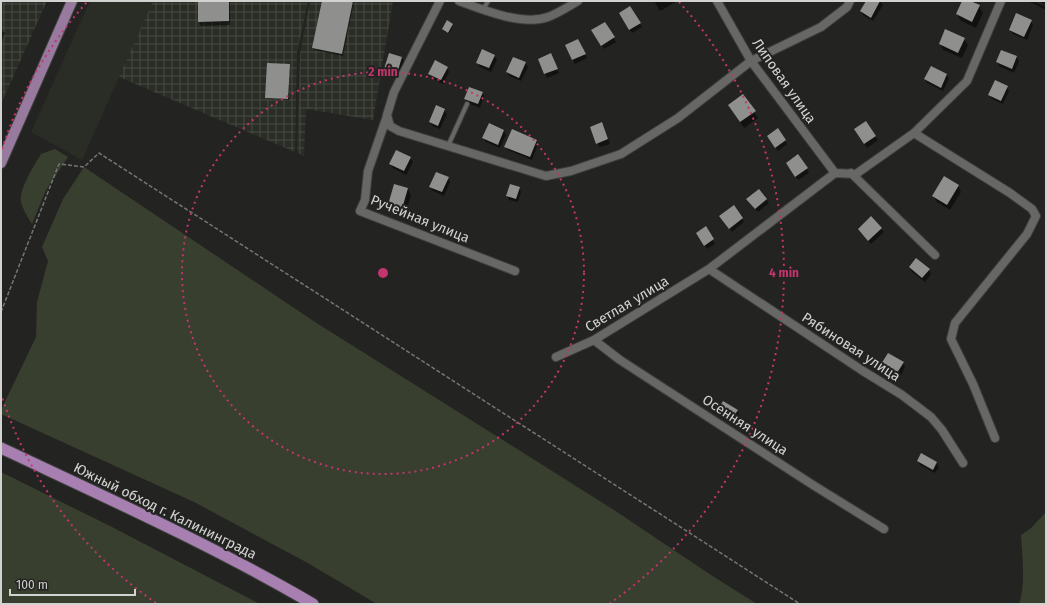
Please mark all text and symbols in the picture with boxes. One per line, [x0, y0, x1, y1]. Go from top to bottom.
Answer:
street label: Липовая улица [748, 35, 820, 127]
text: 2 min [368, 65, 398, 79]
street label: Ручейная улица [368, 191, 472, 247]
centre of rings [376, 266, 390, 280]
text: 4 min [769, 266, 799, 280]
street label: Светлая улица [582, 272, 672, 336]
street label: Рябиновая улица [799, 309, 903, 385]
street label: Осенняя улица [699, 391, 791, 459]
street label: Южный обход г. Калининграда [71, 459, 259, 563]
scale bar [10, 571, 135, 597]
text: 100 m [16, 578, 48, 592]

